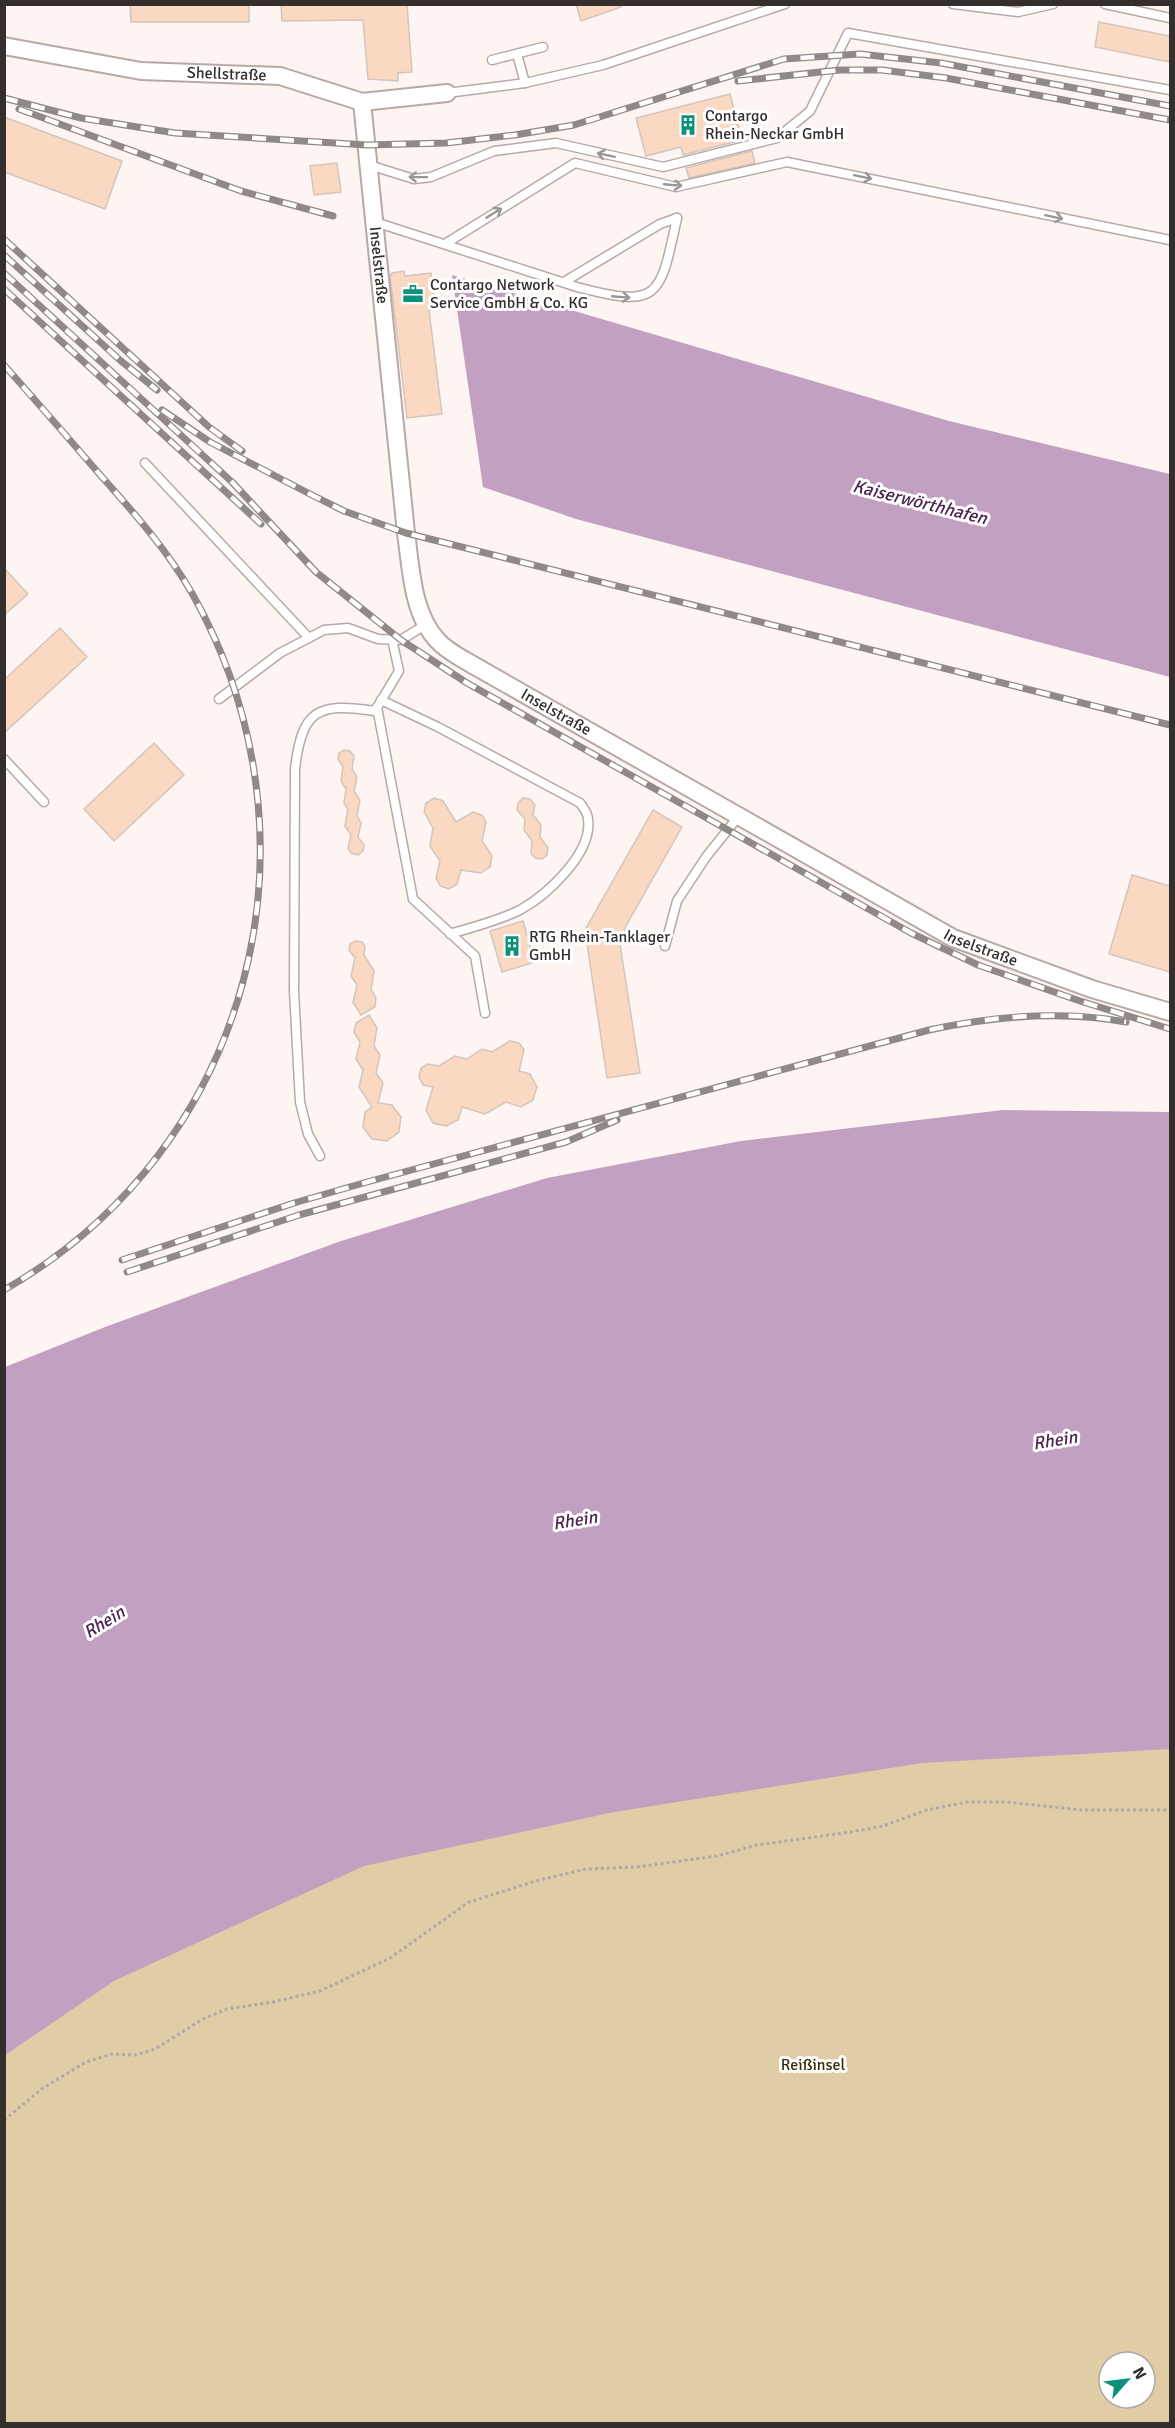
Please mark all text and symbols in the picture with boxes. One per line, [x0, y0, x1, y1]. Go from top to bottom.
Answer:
street label: Shellstraße [187, 63, 267, 86]
place label: Contargo Rhein-Neckar GmbH [705, 106, 844, 144]
building icon: Contargo Rhein-Neckar GmbH [676, 113, 700, 137]
one-way arrow [597, 148, 616, 160]
one-way arrow [409, 171, 429, 183]
one-way arrow [853, 172, 872, 184]
one-way arrow [662, 180, 682, 191]
one-way arrow [486, 207, 502, 219]
one-way arrow [1044, 212, 1063, 224]
street label: Inselstraße [365, 225, 393, 305]
place label: Contargo Network Service GmbH & Co. KG [430, 275, 588, 313]
office icon: Contargo Network Service GmbH & Co. KG [401, 282, 425, 306]
one-way arrow [611, 292, 631, 303]
water label: Kaiserwörthhafen [851, 475, 991, 530]
street label: Inselstraße [517, 684, 595, 740]
street label: Inselstraße [940, 925, 1020, 971]
place label: RTG Rhein-Tanklager GmbH [529, 927, 670, 965]
building icon: RTG Rhein-Tanklager GmbH [500, 934, 524, 958]
water label: Rhein [1031, 1425, 1080, 1454]
water label: Rhein [551, 1505, 600, 1534]
water label: Rhein [79, 1600, 130, 1643]
park label: Reißinsel [781, 2055, 846, 2075]
north arrow [1097, 2350, 1157, 2410]
text: N [1128, 2364, 1151, 2383]

